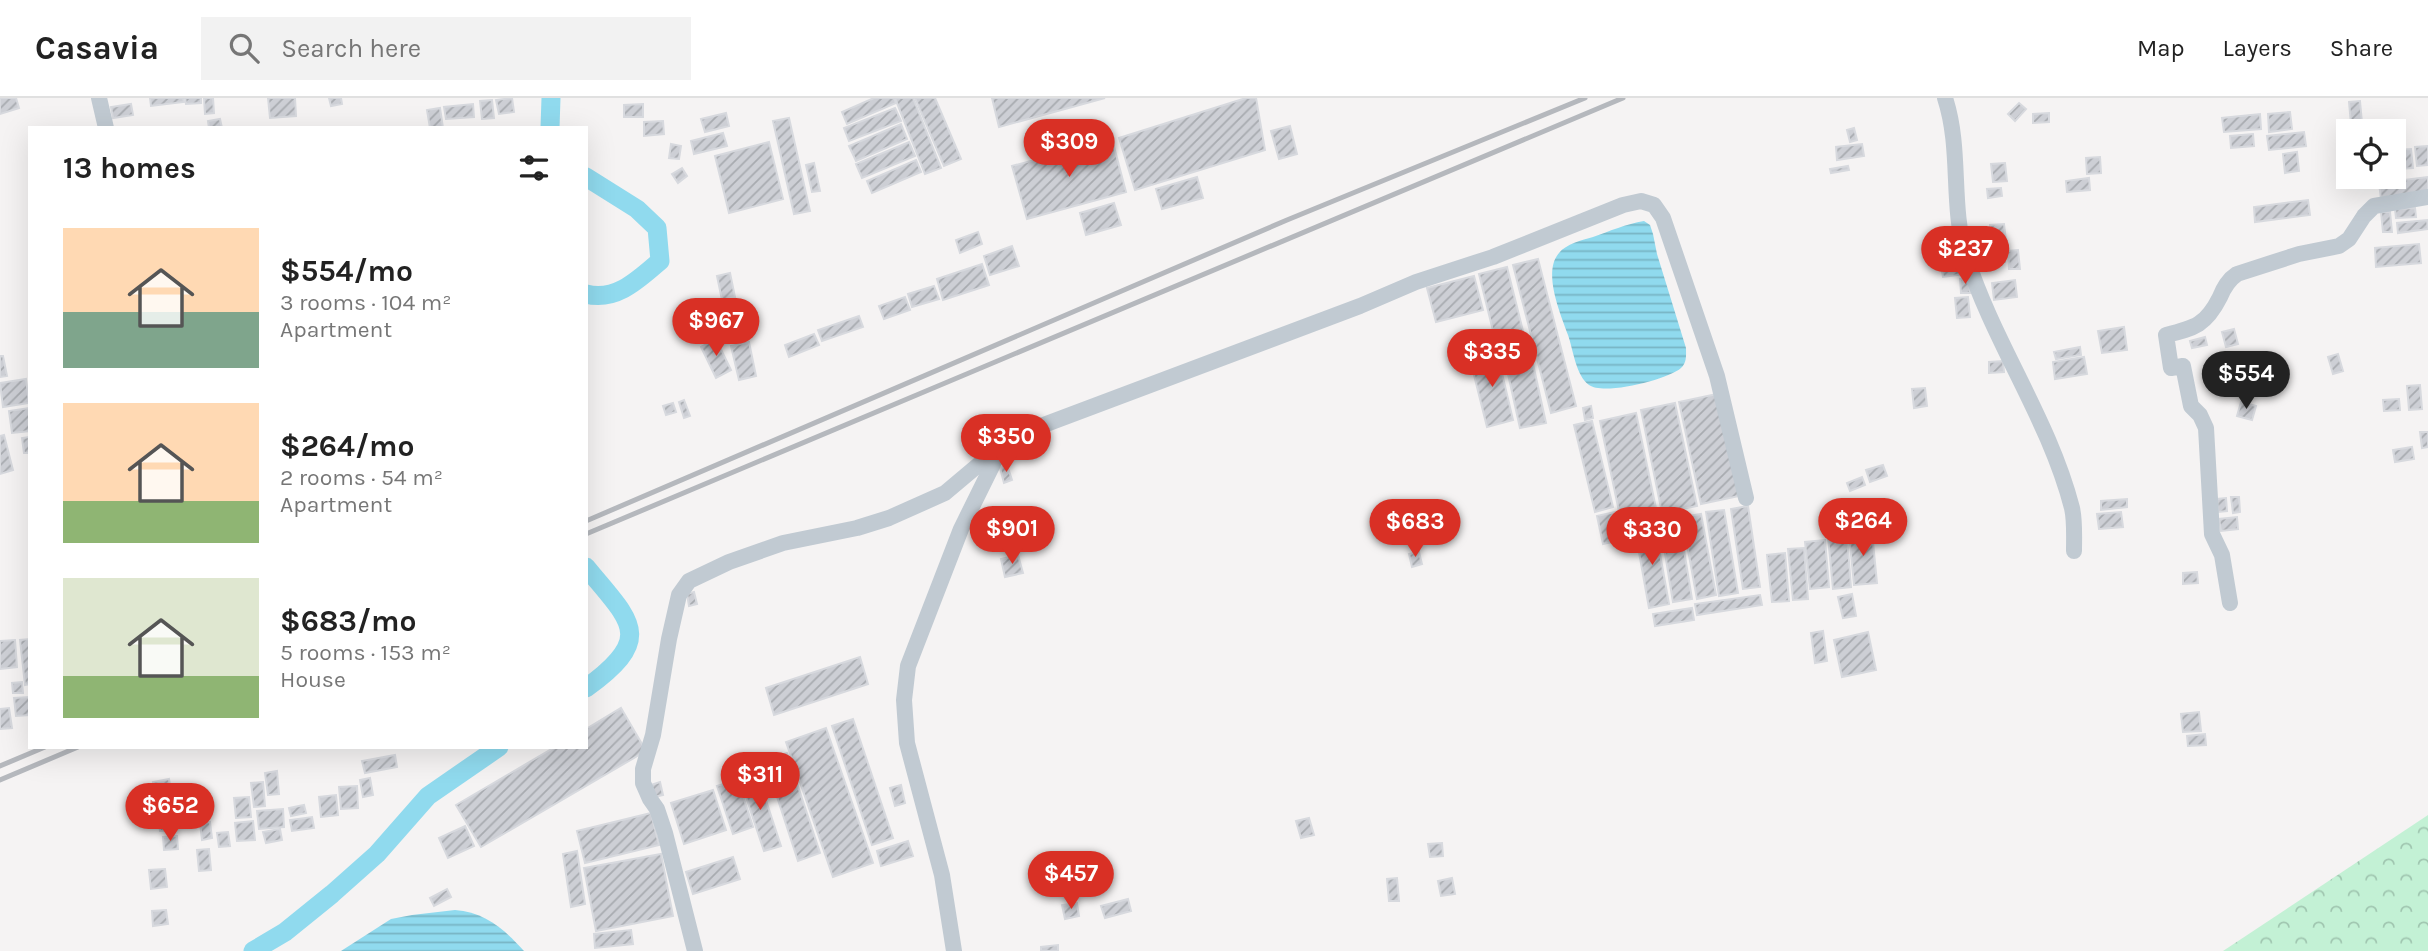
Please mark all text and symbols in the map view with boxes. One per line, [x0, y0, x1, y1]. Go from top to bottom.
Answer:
search box [201, 17, 691, 80]
text: Casavia [35, 29, 159, 67]
icon: search [225, 29, 263, 67]
text: Search here [281, 33, 421, 64]
text: Map [2137, 34, 2185, 62]
text: Layers [2223, 34, 2292, 62]
text: Share [2330, 34, 2393, 62]
map controls [2336, 119, 2406, 189]
button: locate [2336, 119, 2406, 189]
pin: $309 [1028, 120, 1110, 179]
text: $309 [1040, 128, 1098, 155]
icon: filters [515, 149, 553, 187]
text: 13 homes [63, 150, 196, 186]
pin: $237 [1924, 226, 2006, 286]
text: $237 [1937, 235, 1993, 262]
text: $554/mo [280, 253, 413, 289]
icon: home [119, 256, 203, 340]
text: 3 rooms · 104 m² [280, 289, 451, 316]
pin: $967 [675, 299, 757, 358]
text: $967 [688, 307, 744, 334]
text: Apartment [280, 316, 392, 343]
pin: $335 [1451, 330, 1533, 389]
text: $335 [1463, 338, 1521, 365]
pin: $554 [2205, 352, 2287, 411]
text: $554 [2218, 360, 2274, 387]
pin: $350 [965, 414, 1047, 474]
text: $350 [977, 423, 1035, 450]
text: $264/mo [280, 428, 414, 464]
icon: home [119, 431, 203, 515]
text: 2 rooms · 54 m² [280, 464, 443, 491]
text: Apartment [280, 491, 392, 518]
pin: $264 [1822, 498, 1904, 558]
pin: $683 [1374, 500, 1456, 559]
pin: $901 [971, 506, 1053, 566]
text: $264 [1834, 507, 1892, 534]
text: $683 [1386, 508, 1444, 535]
pin: $330 [1611, 508, 1693, 567]
text: $901 [986, 515, 1038, 542]
text: $330 [1622, 516, 1682, 543]
text: $683/mo [280, 603, 417, 639]
icon: home [119, 606, 203, 690]
text: 5 rooms · 153 m² [280, 639, 451, 666]
text: House [280, 666, 346, 693]
pin: $311 [719, 752, 801, 812]
text: $311 [737, 761, 783, 788]
pin: $652 [129, 784, 211, 843]
text: $652 [141, 792, 199, 819]
pin: $457 [1030, 852, 1112, 911]
text: $457 [1044, 860, 1098, 887]

